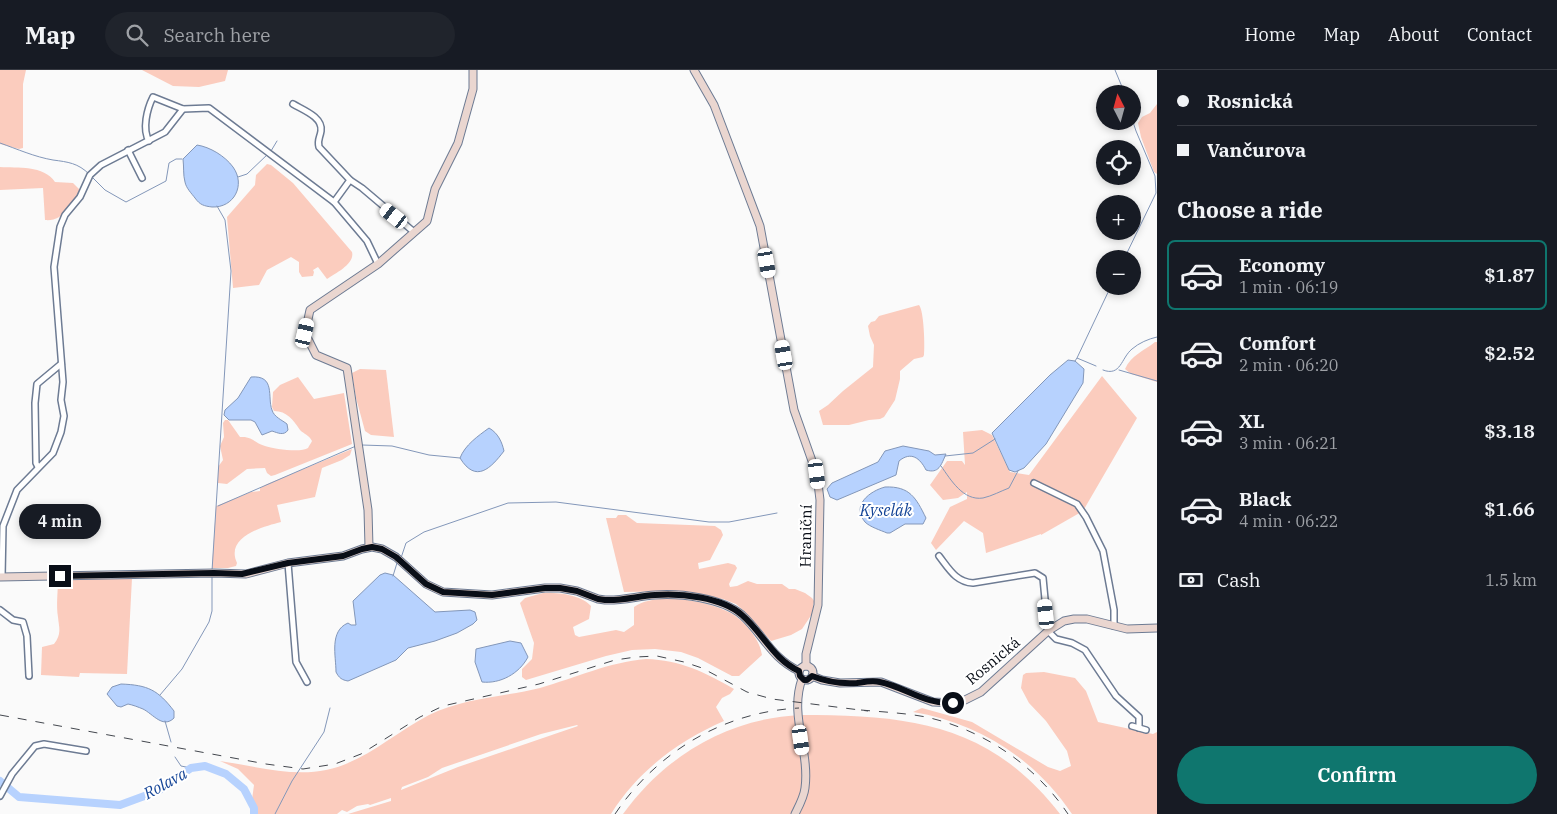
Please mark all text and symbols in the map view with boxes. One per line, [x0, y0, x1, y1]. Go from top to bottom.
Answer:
search box [105, 12, 455, 57]
text: Map [25, 19, 75, 51]
icon: search [123, 21, 151, 49]
text: Search here [163, 23, 270, 47]
text: Home [1244, 23, 1296, 46]
text: Map [1324, 23, 1360, 46]
text: About [1388, 23, 1439, 46]
text: Contact [1467, 23, 1532, 46]
north arrow [1096, 85, 1141, 130]
map controls [1096, 85, 1141, 295]
text: Rosnická [1207, 89, 1293, 113]
text: Vančurova [1207, 138, 1306, 162]
button: locate [1096, 140, 1141, 185]
button: + [1096, 195, 1141, 240]
text: Choose a ride [1177, 195, 1323, 224]
car [377, 201, 410, 231]
car [757, 247, 776, 279]
button: − [1096, 250, 1141, 295]
icon: car [1179, 253, 1224, 298]
text: Economy [1239, 253, 1325, 277]
text: $1.87 [1484, 263, 1535, 287]
text: 1 min · 06:19 [1239, 277, 1338, 297]
car [294, 317, 315, 349]
icon: car [1179, 331, 1224, 376]
text: Comfort [1239, 331, 1316, 355]
car [774, 339, 793, 371]
text: $2.52 [1484, 341, 1535, 365]
text: 2 min · 06:20 [1239, 355, 1338, 375]
icon: car [1179, 409, 1224, 454]
text: XL [1239, 409, 1265, 433]
text: $3.18 [1484, 419, 1535, 443]
text: 3 min · 06:21 [1239, 433, 1338, 453]
car [807, 458, 826, 490]
icon: car [1179, 487, 1224, 532]
text: Black [1239, 487, 1291, 511]
text: $1.66 [1484, 497, 1535, 521]
water label: Kyselák [859, 500, 913, 520]
callout: 4 min [19, 504, 101, 538]
street label: Hraniční [795, 504, 816, 568]
text: 4 min [38, 511, 82, 531]
text: 4 min · 06:22 [1239, 511, 1338, 531]
route end [49, 565, 71, 587]
icon: cash [1177, 566, 1205, 594]
text: Cash [1217, 568, 1261, 592]
text: 1.5 km [1485, 570, 1537, 590]
car [1036, 598, 1055, 630]
street label: Rosnická [962, 633, 1024, 689]
route start [942, 692, 964, 714]
car [791, 724, 810, 756]
button: Confirm [1177, 746, 1537, 804]
water label: Rolava [139, 763, 190, 804]

